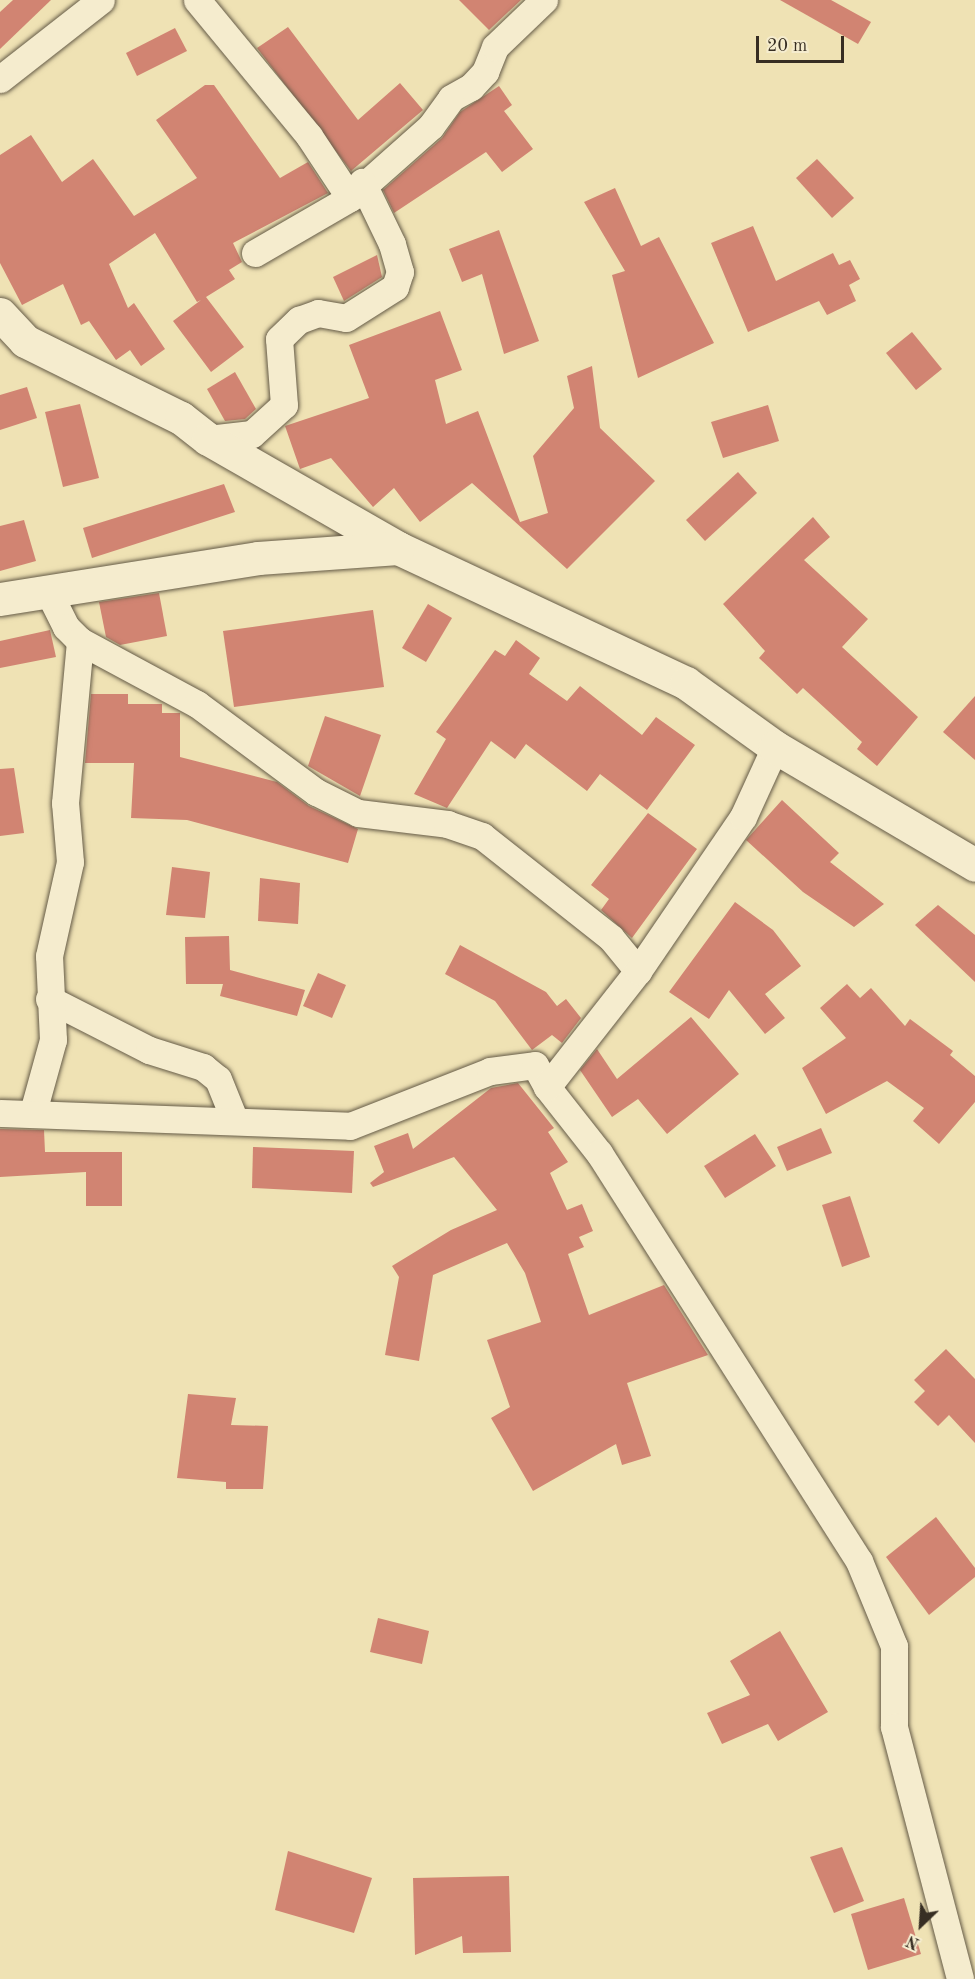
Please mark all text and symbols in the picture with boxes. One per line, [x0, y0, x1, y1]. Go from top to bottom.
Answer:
scale bar [759, 24, 848, 62]
text: 20 m [767, 37, 807, 55]
north arrow [891, 1895, 951, 1955]
text: N [904, 1931, 922, 1951]

